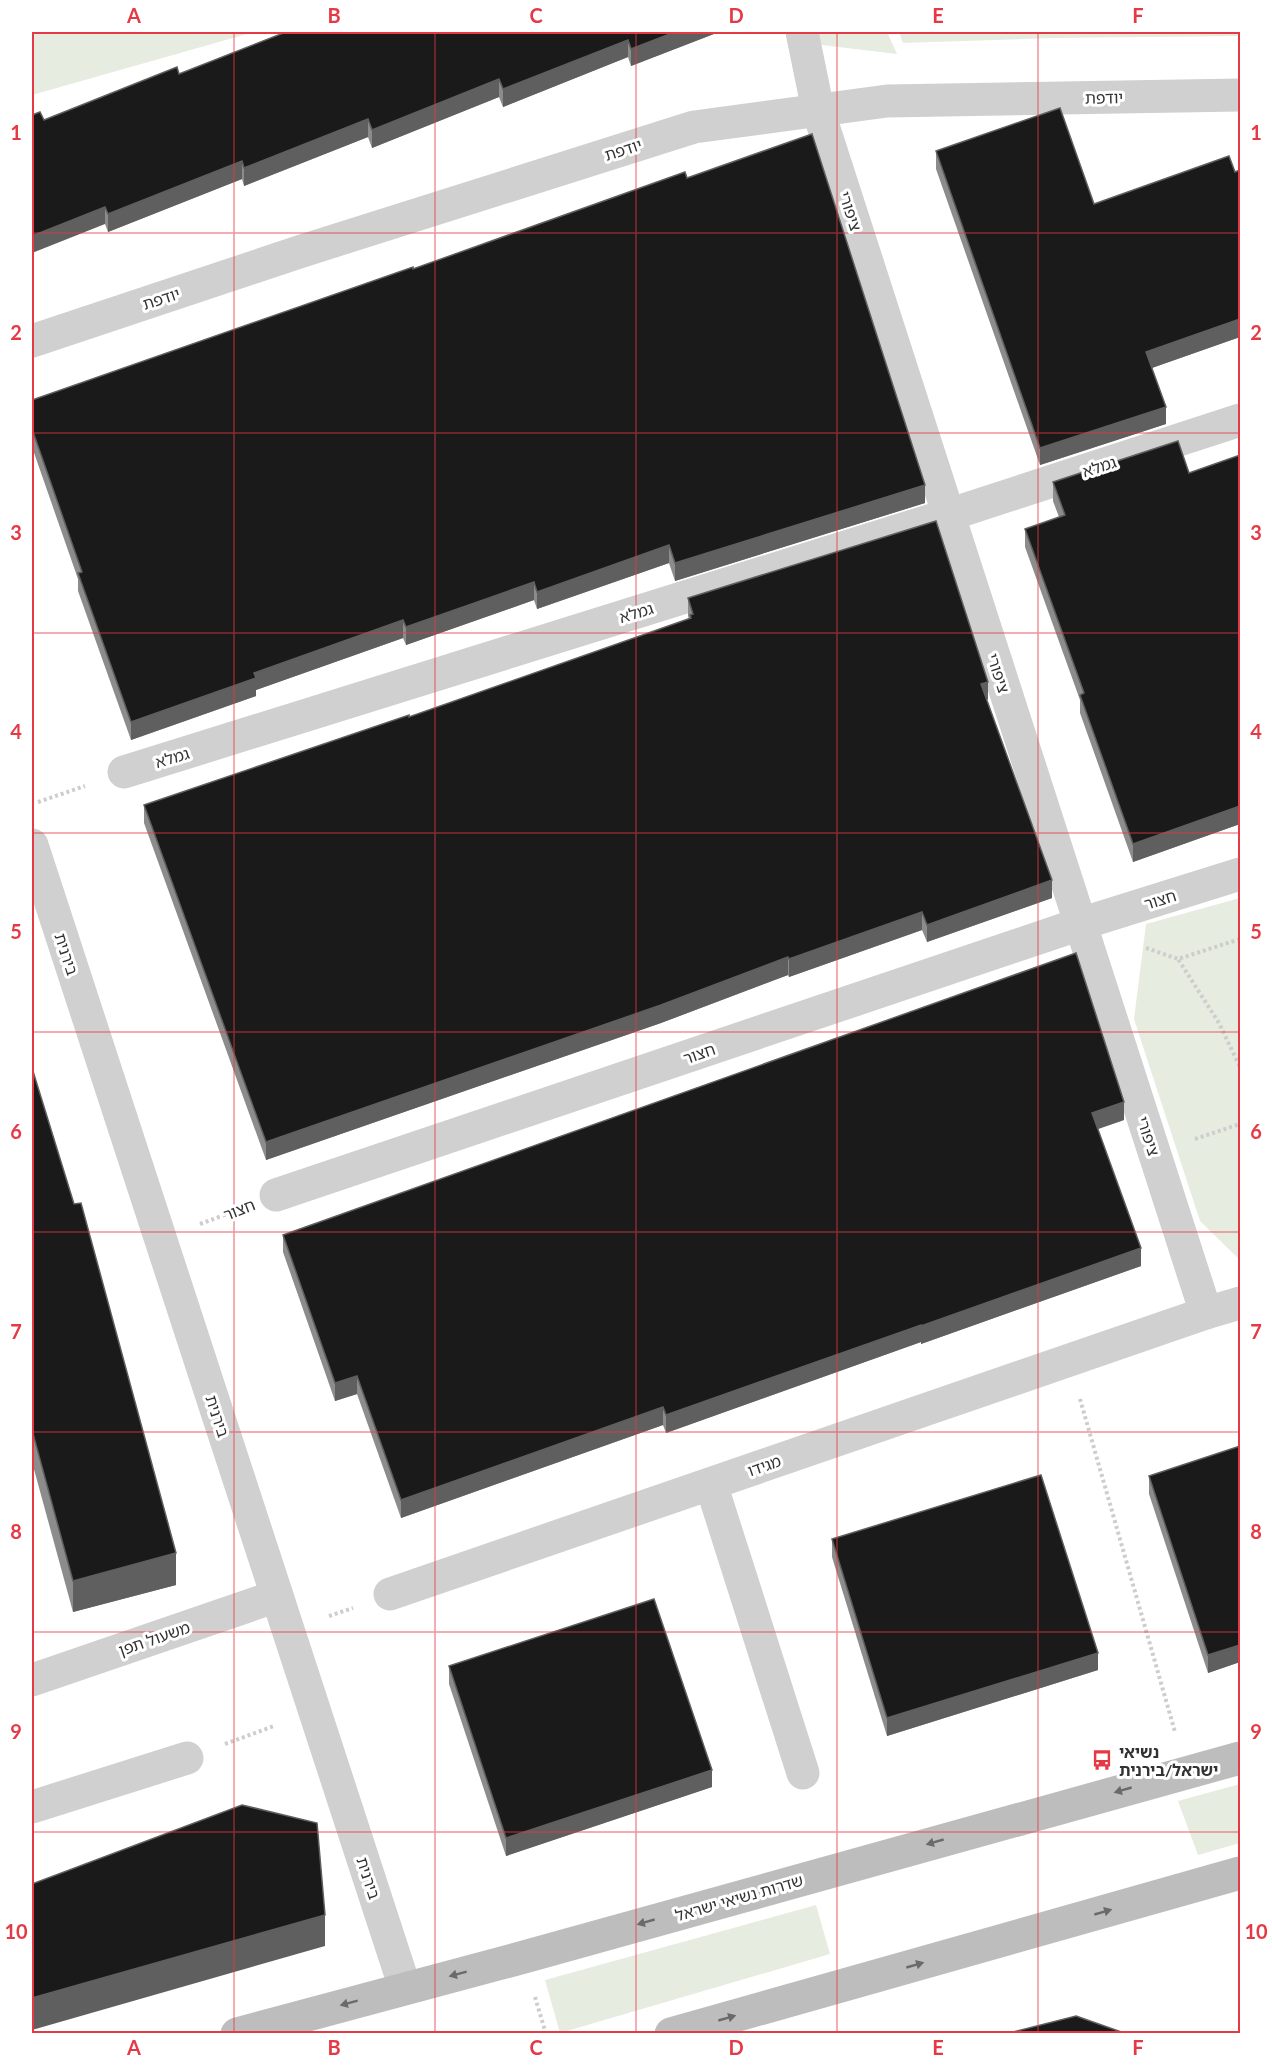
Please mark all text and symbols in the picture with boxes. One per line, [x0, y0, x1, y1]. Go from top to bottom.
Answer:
text: A [126, 3, 141, 27]
text: B [327, 3, 341, 27]
text: C [529, 3, 543, 27]
text: D [728, 3, 744, 27]
text: E [932, 3, 944, 27]
text: F [1132, 3, 1144, 27]
street label: יודפת [1085, 87, 1123, 107]
text: 1 [10, 120, 22, 144]
text: 1 [1250, 120, 1262, 144]
street label: יודפת [602, 134, 644, 164]
street label: ציפורי [836, 189, 866, 233]
street label: יודפת [140, 283, 182, 313]
text: 2 [10, 320, 22, 344]
text: 2 [1250, 320, 1262, 344]
street label: גמלא [1080, 452, 1118, 480]
text: 3 [10, 520, 22, 544]
text: 3 [1250, 520, 1262, 544]
street label: גמלא [617, 598, 655, 626]
street label: ציפורי [984, 651, 1014, 695]
text: 4 [10, 719, 22, 743]
text: 4 [1250, 719, 1262, 743]
street label: גמלא [153, 743, 191, 771]
street label: חצור [1142, 885, 1178, 913]
text: 5 [10, 919, 22, 943]
text: 5 [1250, 919, 1262, 943]
street label: בירנית [51, 931, 83, 977]
street label: חצור [681, 1039, 717, 1067]
street label: ציפורי [1134, 1114, 1164, 1158]
text: 6 [10, 1119, 22, 1143]
text: 6 [1250, 1119, 1262, 1143]
street label: חצור [220, 1194, 258, 1224]
text: 7 [10, 1319, 22, 1343]
text: 7 [1250, 1319, 1262, 1343]
street label: בירנית [202, 1393, 234, 1439]
street label: מגידו [745, 1450, 783, 1480]
text: 8 [10, 1519, 22, 1543]
text: 8 [1250, 1519, 1262, 1543]
street label: משעול תפן [116, 1617, 192, 1659]
text: 9 [10, 1719, 22, 1743]
text: 9 [1250, 1719, 1262, 1743]
place label: נשיאי ישראל/בירנית [1119, 1742, 1218, 1779]
bus stop icon: נשיאי ישראל/בירנית [1090, 1748, 1114, 1772]
one-way arrow [1114, 1786, 1132, 1795]
one-way arrow [926, 1838, 944, 1847]
street label: בירנית [353, 1855, 385, 1901]
street label: שדרות נשיאי ישראל [673, 1870, 805, 1924]
one-way arrow [1094, 1907, 1112, 1916]
one-way arrow [637, 1918, 656, 1928]
text: 10 [4, 1919, 28, 1943]
text: 10 [1244, 1919, 1268, 1943]
one-way arrow [906, 1960, 924, 1969]
one-way arrow [449, 1969, 467, 1979]
one-way arrow [340, 1999, 358, 2008]
one-way arrow [718, 2012, 736, 2022]
text: A [126, 2035, 141, 2059]
text: B [327, 2035, 341, 2059]
text: C [529, 2035, 543, 2059]
text: D [728, 2035, 744, 2059]
text: E [932, 2035, 944, 2059]
text: F [1132, 2035, 1144, 2059]

